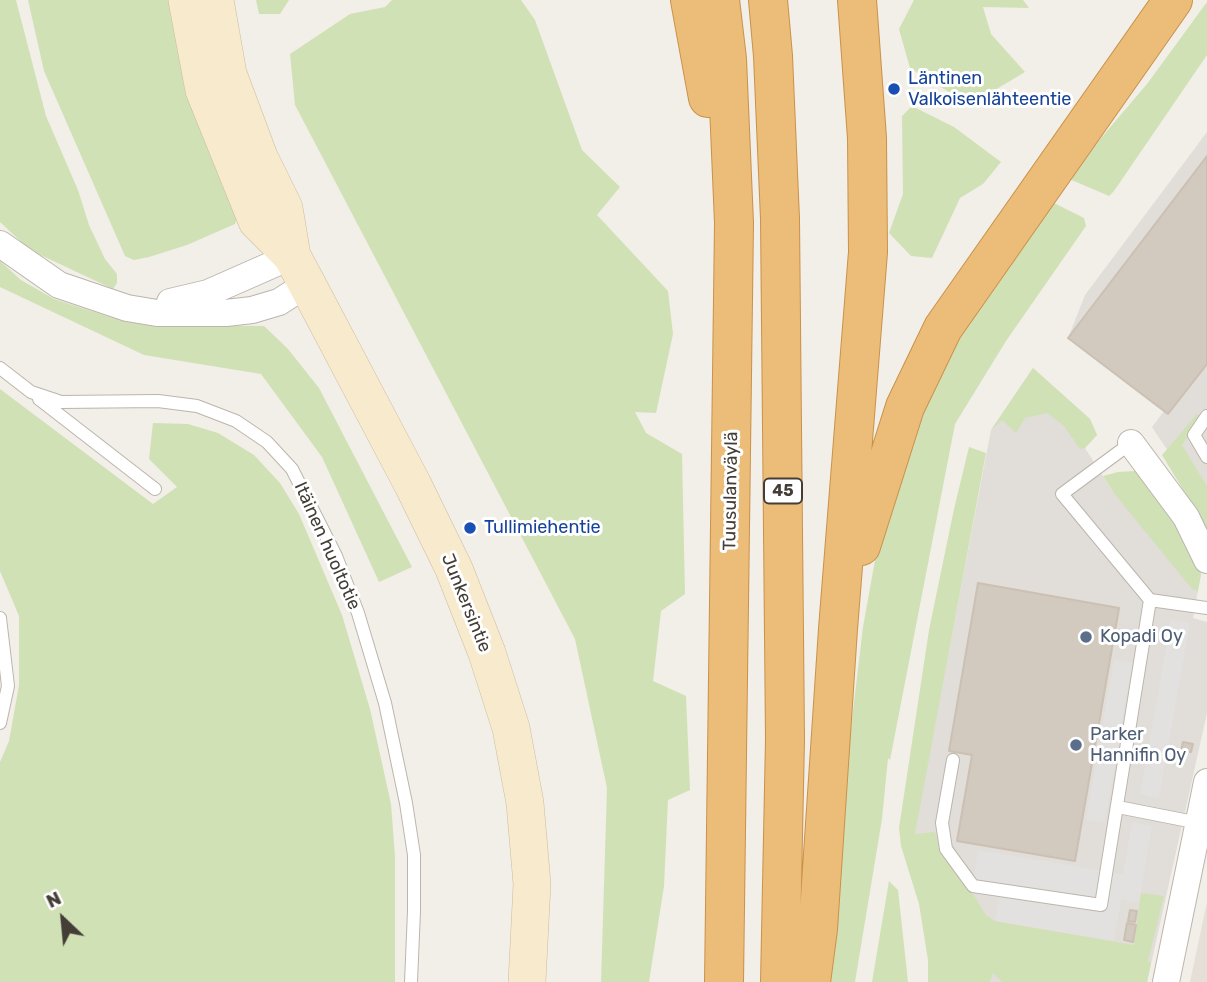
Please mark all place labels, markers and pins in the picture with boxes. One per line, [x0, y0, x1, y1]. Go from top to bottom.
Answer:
place label: Läntinen Valkoisenlähteentie [908, 68, 1071, 110]
marker: Läntinen Valkoisenlähteentie [886, 81, 902, 97]
place label: Tullimiehentie [484, 517, 601, 539]
marker: Tullimiehentie [462, 520, 478, 536]
place label: Kopadi Oy [1100, 626, 1183, 648]
marker: Kopadi Oy [1078, 629, 1094, 645]
place label: Parker Hannifin Oy [1090, 724, 1186, 766]
marker: Parker Hannifin Oy [1068, 737, 1084, 753]

